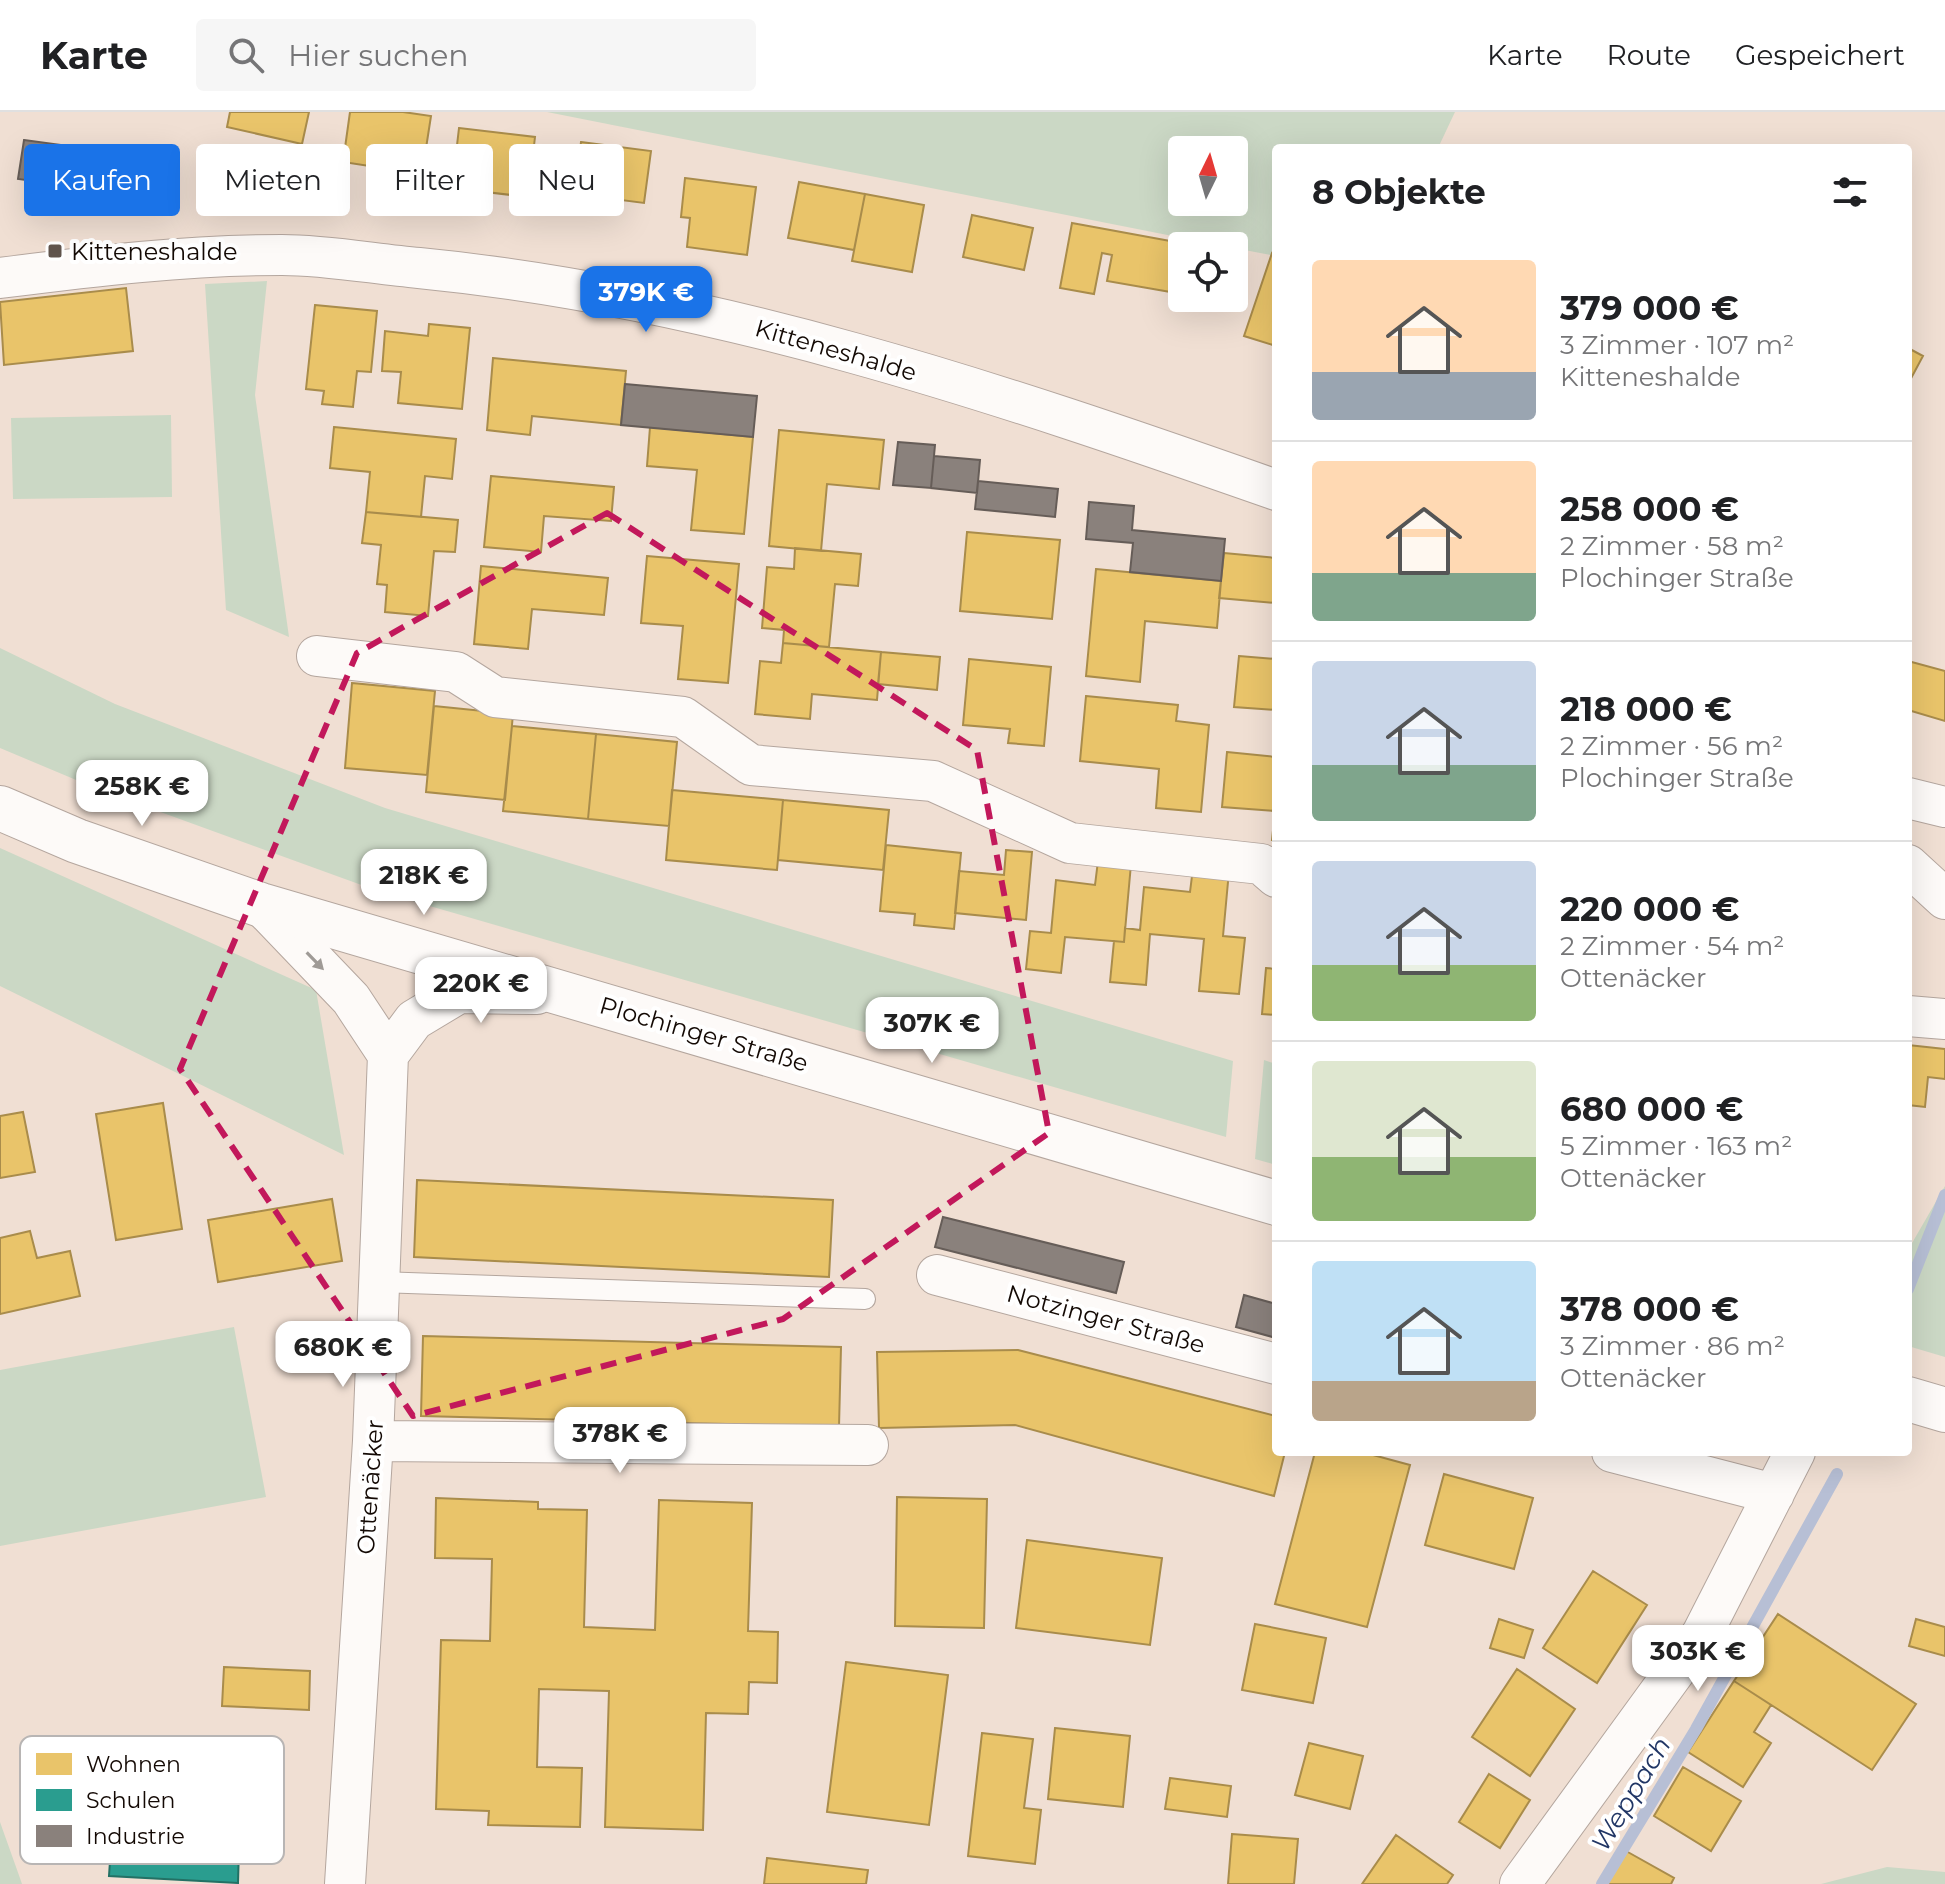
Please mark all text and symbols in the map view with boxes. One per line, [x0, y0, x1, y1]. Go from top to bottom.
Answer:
search box [196, 19, 756, 91]
text: Karte [40, 32, 148, 79]
icon: search [224, 33, 268, 77]
text: Hier suchen [288, 37, 469, 74]
text: Karte [1487, 38, 1563, 72]
text: Route [1607, 38, 1691, 72]
text: Gespeichert [1735, 38, 1905, 72]
north arrow [1168, 136, 1248, 216]
map controls [1168, 136, 1248, 312]
chip: Kaufen [24, 144, 180, 216]
chip: Mieten [196, 144, 350, 216]
chip: Filter [366, 144, 493, 216]
chip: Neu [509, 144, 624, 216]
icon: filters [1828, 170, 1872, 214]
text: 8 Objekte [1312, 171, 1486, 213]
button: locate [1168, 232, 1248, 312]
place label: Kitteneshalde [71, 237, 238, 266]
marker: Kitteneshalde [46, 242, 64, 260]
pin: 379K € [581, 266, 711, 334]
text: 379K € [598, 276, 694, 308]
text: 379 000 € [1560, 287, 1739, 329]
icon: home [1376, 292, 1472, 388]
street label: Kitteneshalde [752, 313, 920, 387]
text: 3 Zimmer · 107 m² [1560, 329, 1794, 361]
text: Kitteneshalde [1560, 361, 1740, 393]
text: 258 000 € [1560, 488, 1739, 530]
icon: home [1376, 493, 1472, 589]
text: 2 Zimmer · 58 m² [1560, 530, 1784, 562]
text: Plochinger Straße [1560, 562, 1794, 594]
text: 218 000 € [1560, 688, 1732, 730]
icon: home [1376, 693, 1472, 789]
text: 2 Zimmer · 56 m² [1560, 730, 1783, 762]
pin: 258K € [77, 760, 207, 828]
text: Plochinger Straße [1560, 762, 1794, 794]
text: 258K € [94, 770, 190, 802]
pin: 218K € [359, 849, 489, 917]
text: 218K € [379, 859, 469, 891]
text: 220 000 € [1560, 888, 1739, 930]
icon: home [1376, 893, 1472, 989]
text: 2 Zimmer · 54 m² [1560, 930, 1784, 962]
one-way arrow [305, 951, 323, 970]
pin: 220K € [416, 957, 546, 1025]
text: Ottenäcker [1560, 962, 1706, 994]
text: 220K € [433, 967, 529, 999]
street label: Plochinger Straße [596, 990, 812, 1078]
pin: 307K € [867, 997, 997, 1065]
text: 307K € [884, 1007, 980, 1039]
text: 680 000 € [1560, 1088, 1743, 1130]
icon: home [1376, 1093, 1472, 1189]
text: 5 Zimmer · 163 m² [1560, 1130, 1792, 1162]
text: Ottenäcker [1560, 1162, 1706, 1194]
street label: Notzinger Straße [1004, 1279, 1208, 1359]
text: 378 000 € [1560, 1288, 1739, 1330]
icon: home [1376, 1293, 1472, 1389]
pin: 680K € [278, 1321, 408, 1389]
text: 3 Zimmer · 86 m² [1560, 1330, 1785, 1362]
text: 680K € [293, 1331, 393, 1363]
text: Ottenäcker [1560, 1362, 1706, 1394]
pin: 378K € [555, 1407, 685, 1475]
text: 378K € [572, 1417, 668, 1449]
street label: Ottenäcker [351, 1419, 389, 1555]
pin: 303K € [1633, 1625, 1763, 1693]
text: 303K € [1650, 1635, 1746, 1667]
water label: Weppach [1584, 1731, 1678, 1857]
legend [20, 1736, 284, 1864]
text: Wohnen [86, 1751, 181, 1778]
text: Schulen [86, 1787, 175, 1814]
text: Industrie [86, 1823, 185, 1850]

